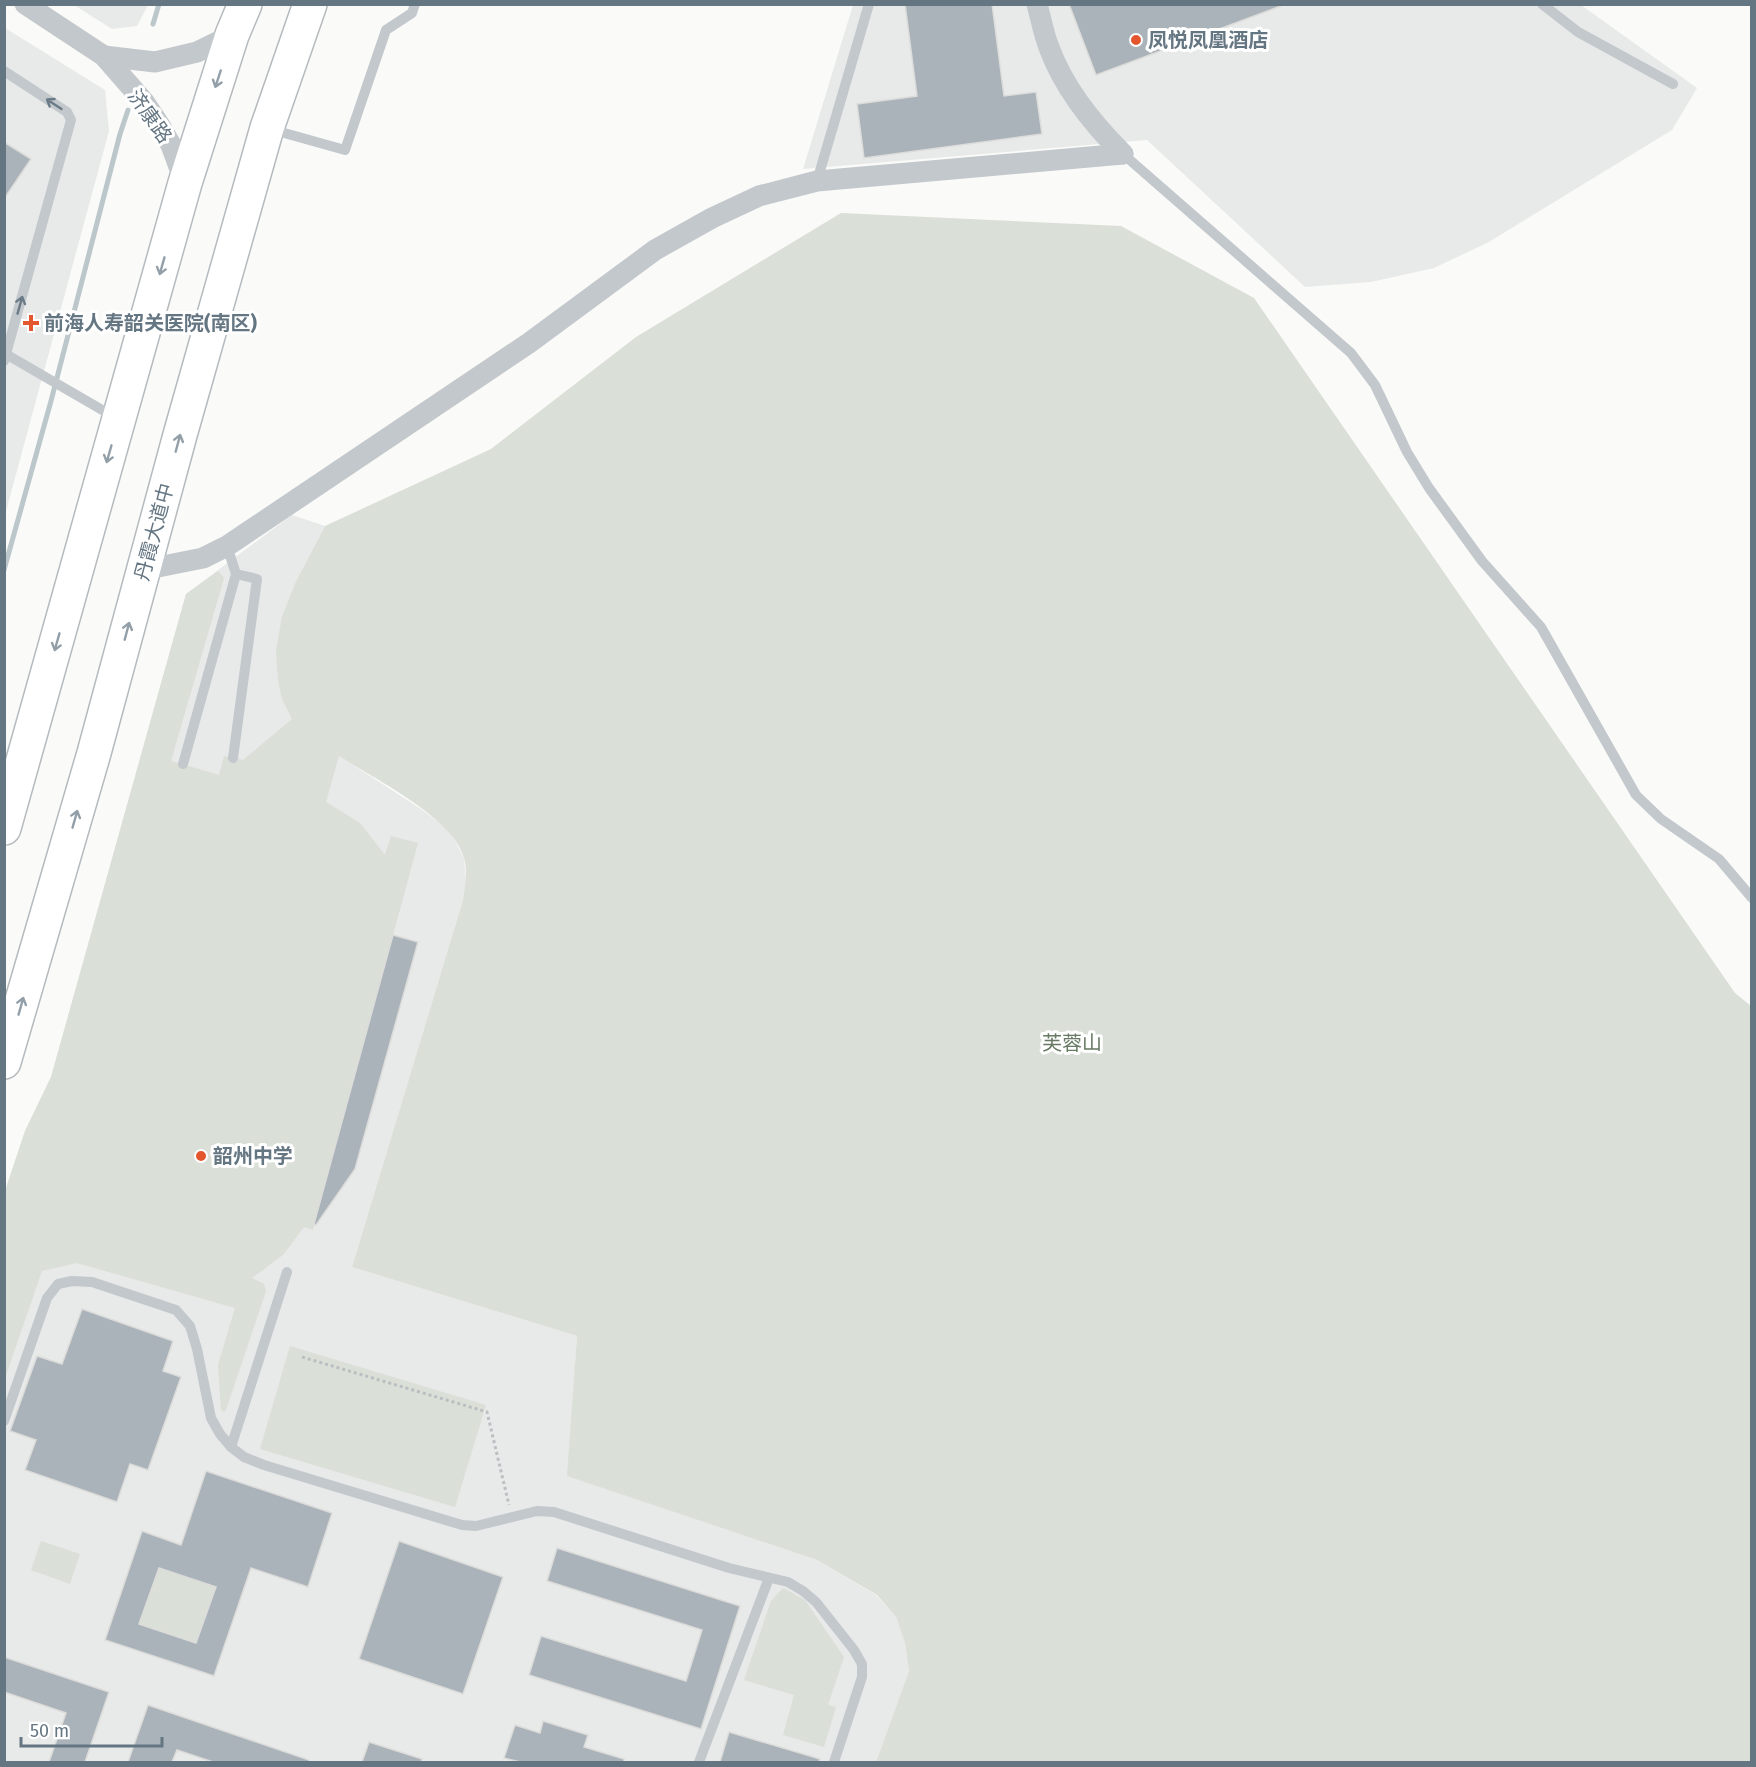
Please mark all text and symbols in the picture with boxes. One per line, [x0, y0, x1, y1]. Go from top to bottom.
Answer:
place label: 凤悦凤凰酒店 [1148, 28, 1268, 52]
marker: 凤悦凤凰酒店 [1129, 33, 1143, 47]
one-way arrow [212, 69, 223, 88]
street label: 济康路 [123, 85, 177, 147]
one-way arrow [47, 98, 63, 110]
one-way arrow [156, 256, 167, 275]
one-way arrow [15, 296, 26, 315]
place label: 前海人寿韶关医院(南区) [44, 311, 257, 335]
marker: 前海人寿韶关医院(南区) [22, 314, 40, 332]
one-way arrow [173, 434, 184, 453]
one-way arrow [103, 444, 114, 463]
street label: 丹霞大道中 [129, 481, 179, 583]
one-way arrow [122, 622, 133, 641]
one-way arrow [51, 632, 62, 651]
one-way arrow [69, 810, 81, 829]
one-way arrow [16, 997, 27, 1016]
park label: 芙蓉山 [1042, 1031, 1102, 1055]
place label: 韶州中学 [213, 1144, 293, 1168]
marker: 韶州中学 [194, 1149, 208, 1163]
scale bar [21, 1710, 162, 1748]
text: 50 m [30, 1720, 69, 1742]

